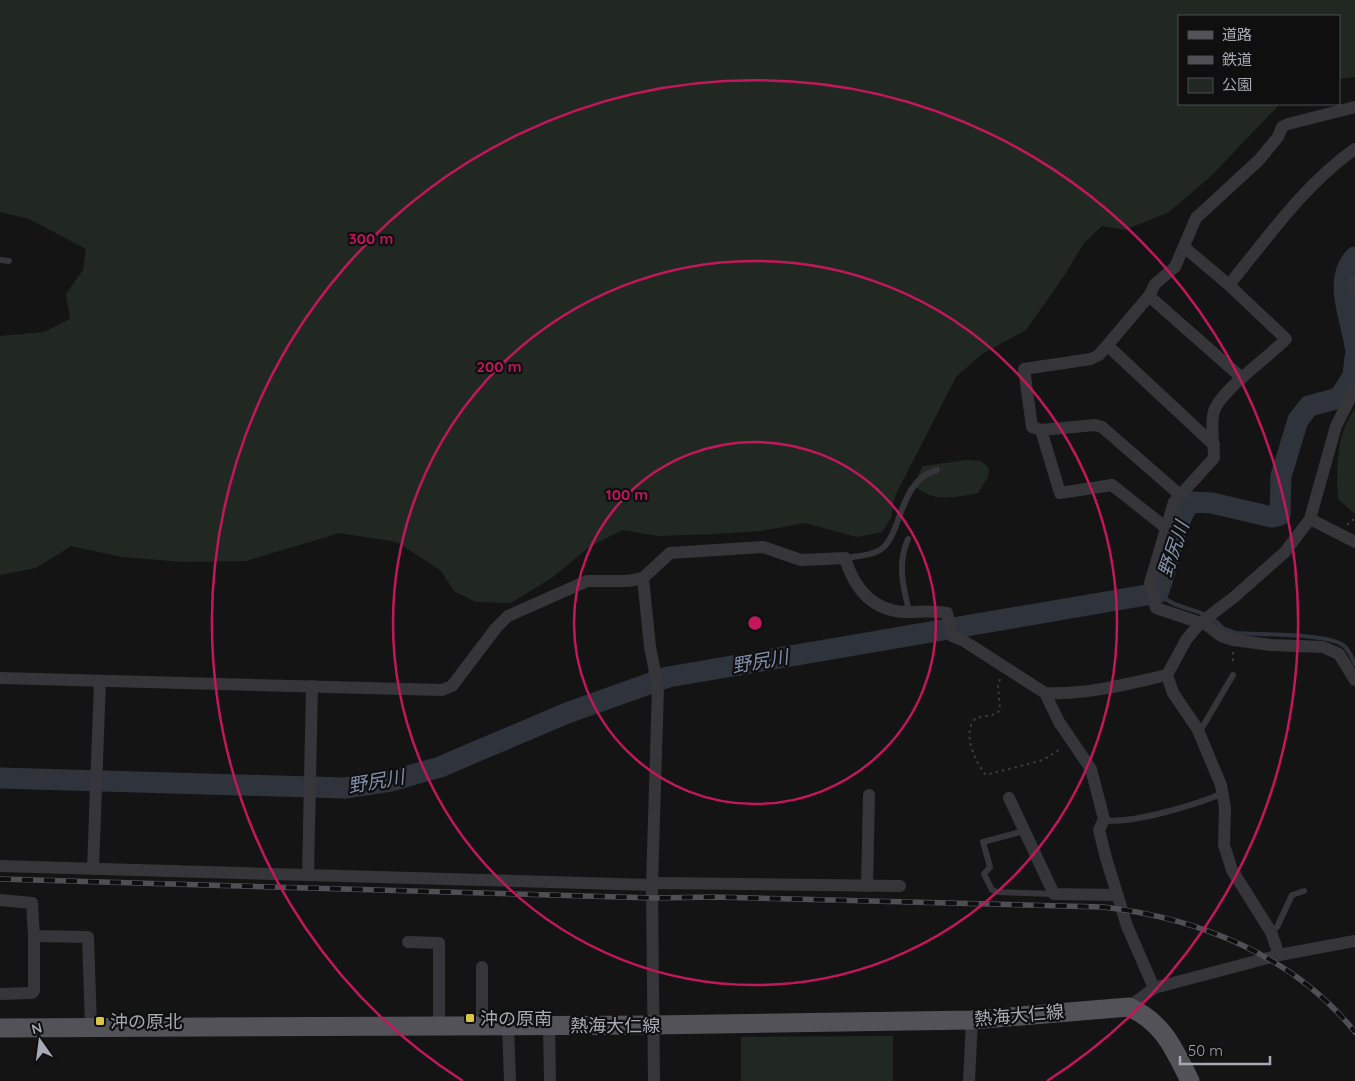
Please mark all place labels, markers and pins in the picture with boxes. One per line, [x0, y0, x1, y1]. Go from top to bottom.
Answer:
centre of rings [746, 614, 764, 632]
place label: 沖の原南 [480, 1007, 552, 1030]
place label: 沖の原北 [110, 1010, 182, 1033]
marker: 沖の原南 [464, 1012, 476, 1024]
marker: 沖の原北 [94, 1015, 106, 1027]

